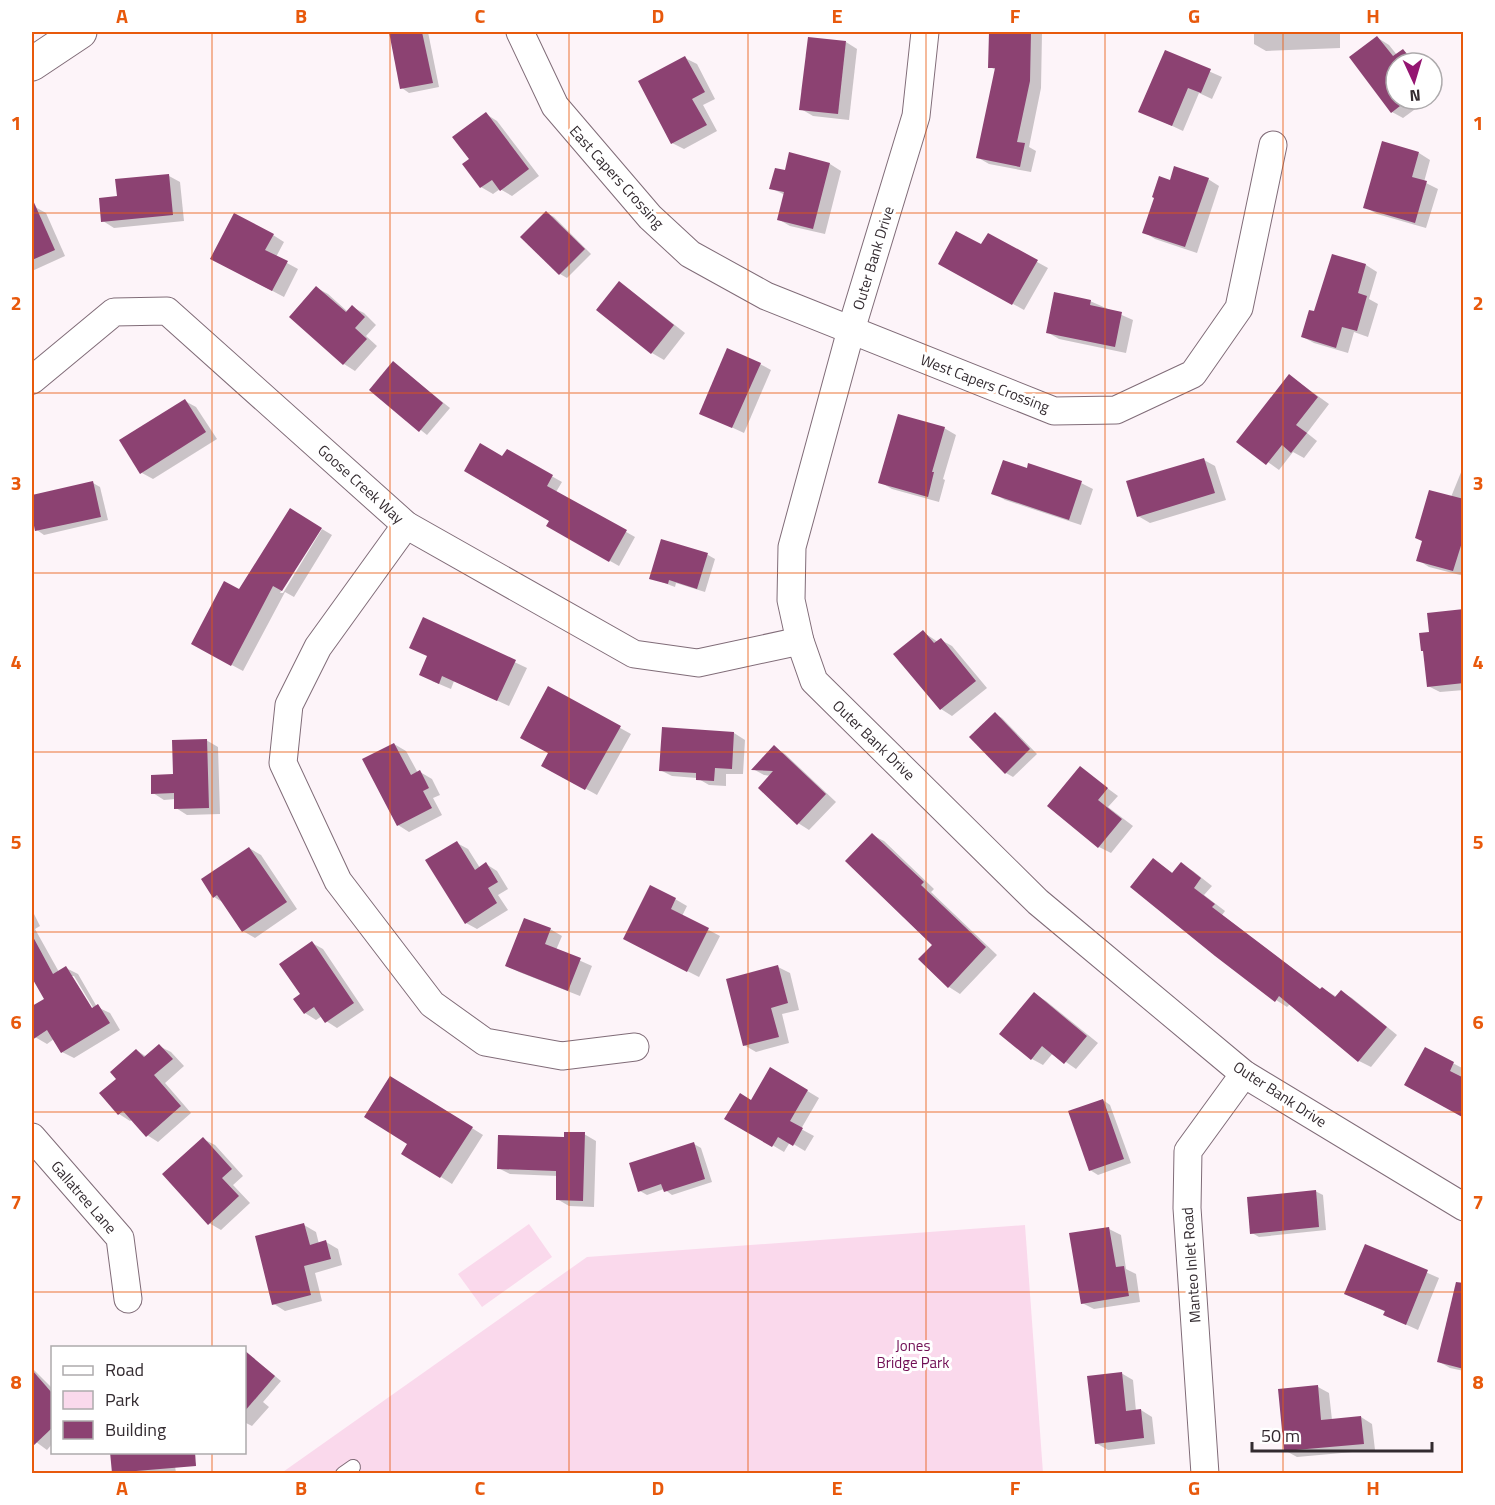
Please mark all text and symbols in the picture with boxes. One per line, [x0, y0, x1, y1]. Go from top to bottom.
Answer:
text: A [116, 0, 128, 31]
text: B [295, 0, 307, 31]
text: C [475, 0, 486, 31]
text: D [652, 0, 664, 31]
text: E [831, 0, 843, 31]
text: F [1010, 0, 1021, 31]
text: G [1188, 0, 1200, 31]
text: H [1366, 0, 1380, 31]
north arrow [1384, 51, 1444, 111]
text: N [1409, 84, 1421, 108]
text: 1 [10, 107, 22, 138]
text: 1 [1472, 107, 1484, 138]
street label: East Capers Crossing [564, 120, 670, 234]
street label: Outer Bank Drive [846, 203, 900, 313]
text: 2 [10, 287, 22, 318]
text: 2 [1472, 287, 1484, 318]
street label: West Capers Crossing [917, 348, 1053, 418]
street label: Goose Creek Way [313, 439, 409, 529]
text: 3 [10, 467, 22, 498]
text: 3 [1472, 467, 1484, 498]
text: 4 [10, 646, 22, 677]
text: 4 [1472, 646, 1484, 677]
street label: Outer Bank Drive [827, 694, 921, 786]
text: 5 [10, 826, 22, 857]
text: 5 [1472, 826, 1484, 857]
text: 6 [10, 1006, 22, 1037]
text: 6 [1472, 1006, 1484, 1037]
street label: Outer Bank Drive [1229, 1055, 1331, 1133]
street label: Gallatree Lane [46, 1155, 122, 1239]
text: 7 [10, 1186, 22, 1217]
text: 7 [1472, 1186, 1484, 1217]
street label: Manteo Inlet Road [1175, 1206, 1207, 1324]
park label: Jones Bridge Park [877, 1334, 949, 1374]
legend [51, 1346, 246, 1454]
text: Road [105, 1356, 144, 1383]
text: 8 [10, 1366, 22, 1397]
text: 8 [1472, 1366, 1484, 1397]
text: Park [105, 1386, 140, 1413]
scale bar [1252, 1415, 1432, 1453]
text: Building [105, 1416, 166, 1443]
text: 50 m [1261, 1422, 1300, 1449]
text: A [116, 1472, 128, 1503]
text: B [295, 1472, 307, 1503]
text: C [475, 1472, 486, 1503]
text: D [652, 1472, 664, 1503]
text: E [831, 1472, 843, 1503]
text: F [1010, 1472, 1021, 1503]
text: G [1188, 1472, 1200, 1503]
text: H [1366, 1472, 1380, 1503]

